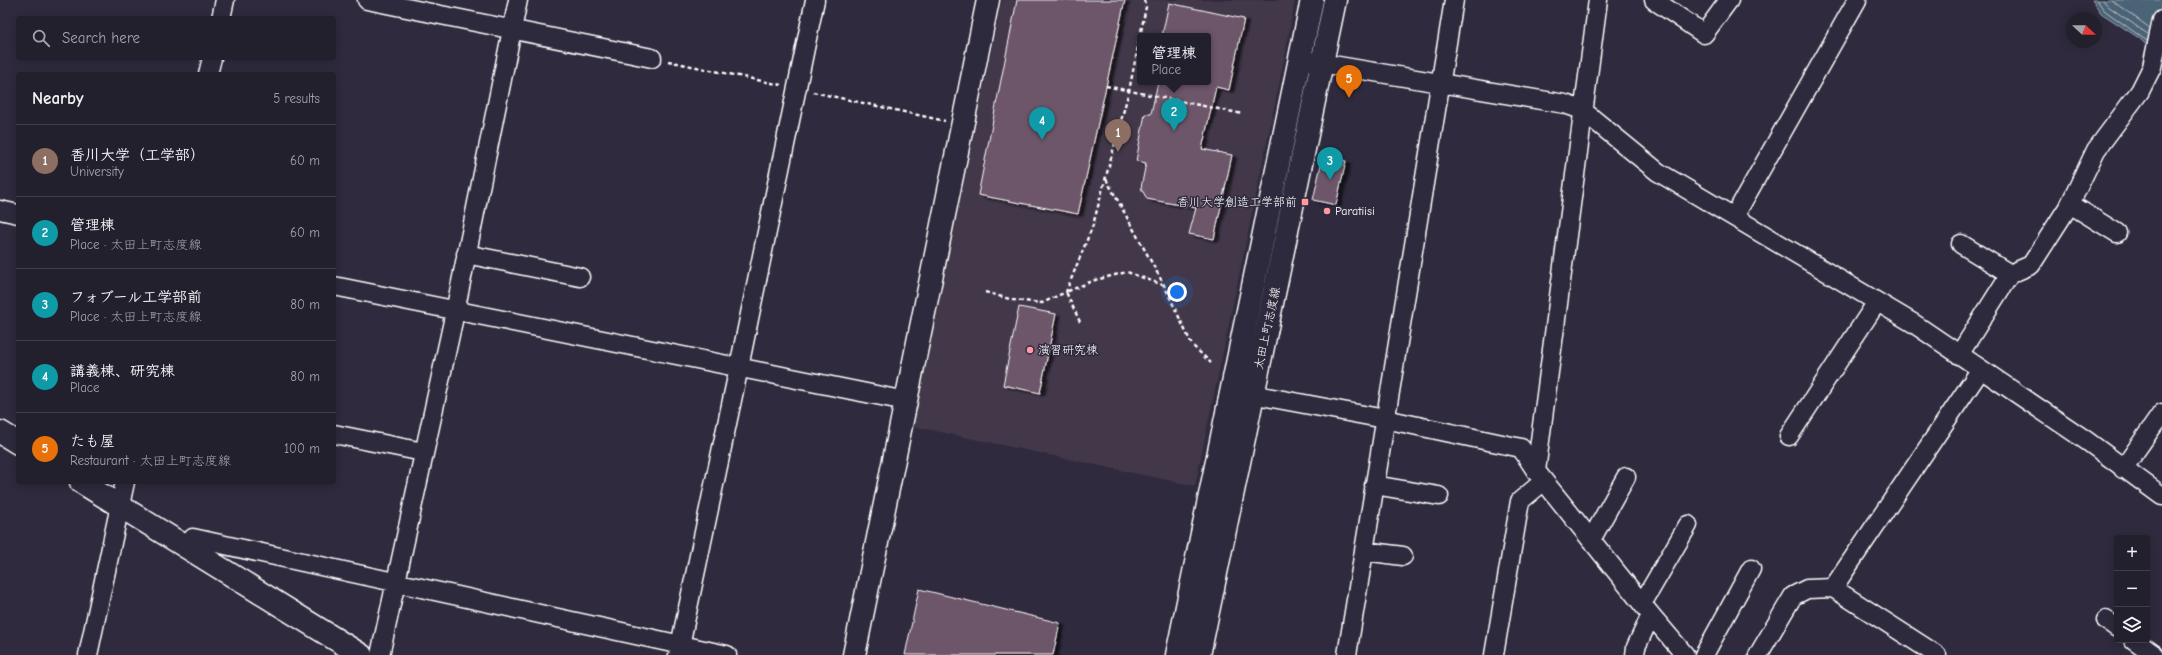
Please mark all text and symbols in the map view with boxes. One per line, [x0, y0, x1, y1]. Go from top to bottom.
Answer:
north arrow [2066, 12, 2102, 48]
search box [16, 16, 336, 60]
icon: search [30, 27, 52, 49]
text: Search here [62, 29, 140, 47]
popup [1137, 33, 1211, 85]
text: 管理棟 [1151, 44, 1197, 62]
text: Place [1151, 62, 1181, 77]
pin: 5 [1336, 65, 1362, 98]
text: Nearby [32, 89, 83, 108]
text: 5 results [273, 91, 320, 106]
pin: 2 [1161, 98, 1187, 131]
pin: 4 [1029, 107, 1055, 140]
pin: 1 [1105, 119, 1131, 152]
text: 香川大学（工学部） [70, 146, 205, 164]
pin: 3 [1317, 147, 1343, 180]
text: 1 [42, 153, 48, 168]
text: 60 m [290, 153, 320, 168]
text: University [70, 164, 124, 179]
place label: 香川大学創造工学部前 [1177, 195, 1297, 209]
marker: 香川大学創造工学部前 [1300, 197, 1310, 207]
place label: Paratiisi [1335, 204, 1375, 218]
marker: Paratiisi [1322, 206, 1332, 216]
text: 管理棟 [70, 216, 115, 234]
text: 2 [42, 225, 48, 240]
text: 60 m [290, 225, 320, 240]
text: Place · 太田上町志度線 [70, 237, 202, 252]
your location [1167, 282, 1187, 302]
street label: 太田上町志度線 [1251, 285, 1283, 371]
text: フォブール工学部前 [70, 288, 202, 306]
text: 3 [42, 297, 48, 312]
text: 80 m [290, 297, 320, 312]
text: Place · 太田上町志度線 [70, 309, 202, 324]
place label: 演習研究棟 [1038, 343, 1098, 357]
marker: 演習研究棟 [1025, 345, 1035, 355]
text: 講義棟、研究棟 [70, 362, 175, 380]
text: 4 [42, 369, 48, 384]
text: 80 m [290, 369, 320, 384]
text: Place [70, 380, 100, 395]
text: たも屋 [70, 432, 115, 450]
text: 5 [42, 441, 48, 456]
text: 100 m [284, 441, 320, 456]
text: Restaurant · 太田上町志度線 [70, 453, 231, 468]
map controls [2114, 535, 2150, 643]
button: + [2114, 535, 2150, 571]
button: − [2114, 571, 2150, 607]
button: layers [2114, 607, 2150, 643]

